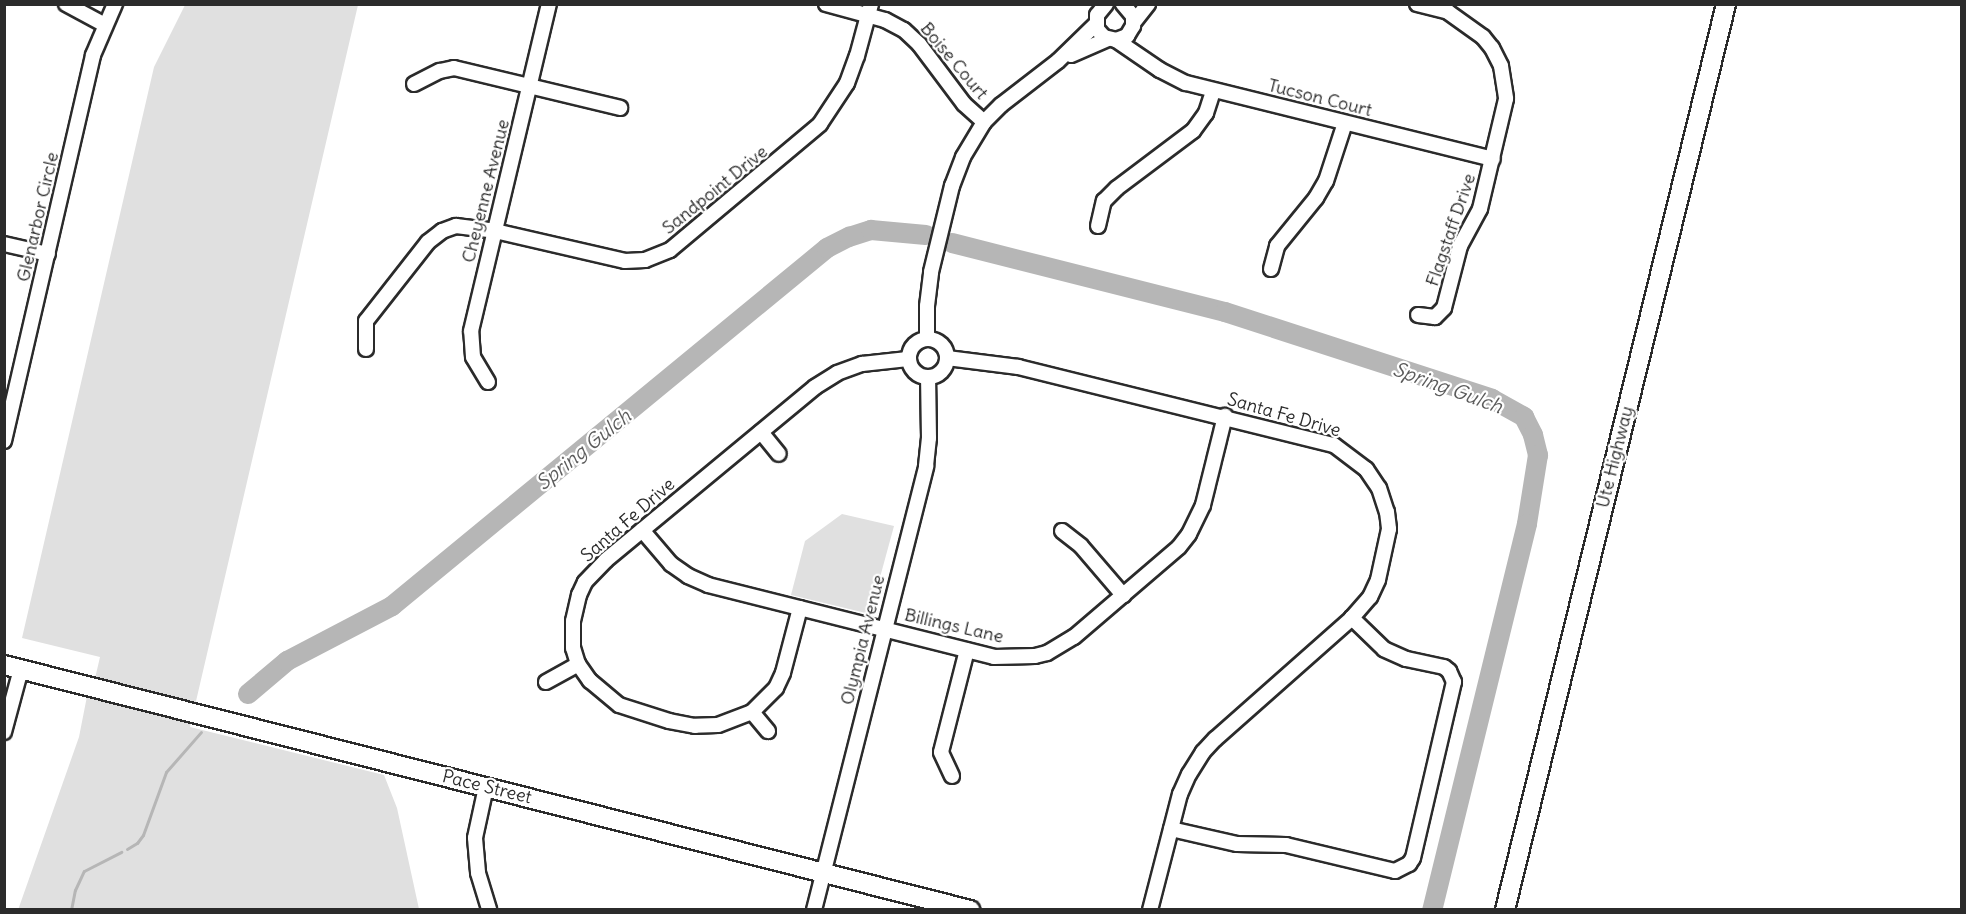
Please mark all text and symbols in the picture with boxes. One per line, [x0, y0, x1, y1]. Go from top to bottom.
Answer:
street label: Boise Court [916, 18, 992, 104]
street label: Tucson Court [1266, 75, 1374, 121]
street label: Cheyenne Avenue [458, 117, 514, 265]
street label: Sandpoint Drive [658, 141, 772, 239]
street label: Glenarbor Circle [13, 150, 63, 284]
street label: Flagstaff Drive [1422, 171, 1480, 289]
water label: Spring Gulch [1390, 356, 1506, 418]
street label: Santa Fe Drive [1225, 389, 1343, 441]
water label: Spring Gulch [531, 403, 635, 495]
street label: Ute Highway [1592, 404, 1638, 510]
street label: Santa Fe Drive [577, 473, 679, 567]
street label: Olympia Avenue [836, 573, 890, 707]
street label: Billings Lane [902, 604, 1006, 648]
street label: Pace Street [440, 765, 534, 809]

